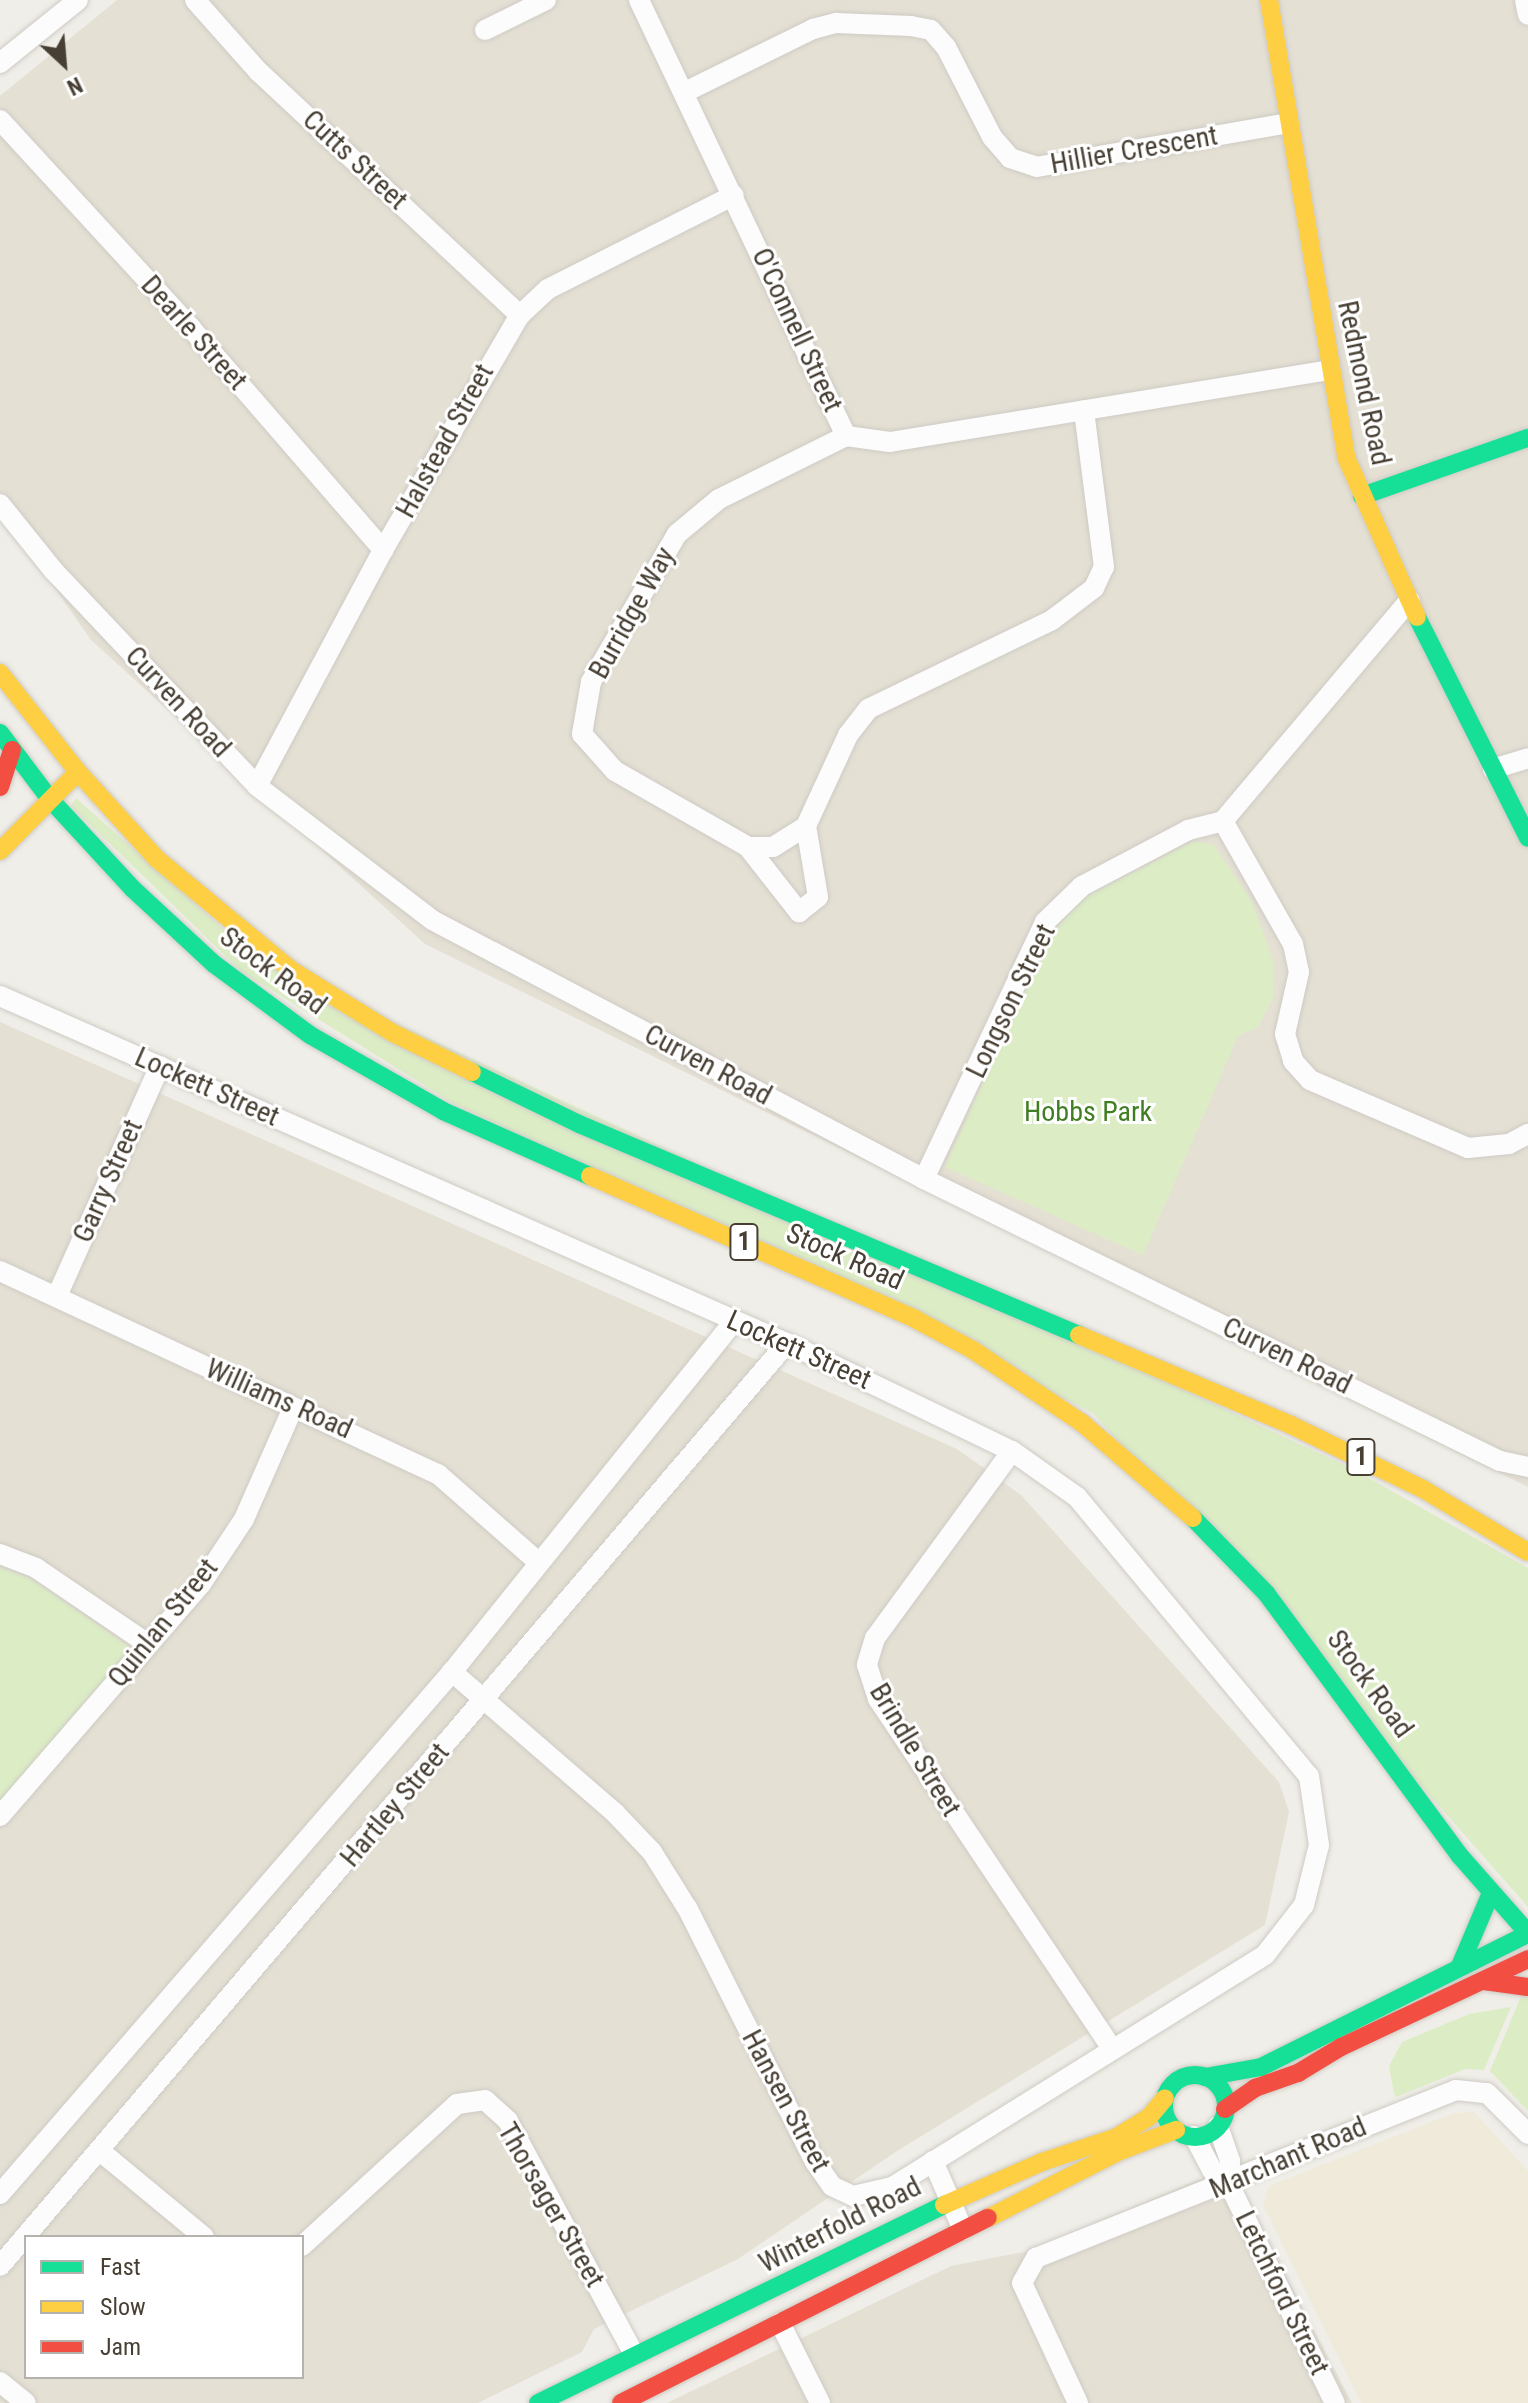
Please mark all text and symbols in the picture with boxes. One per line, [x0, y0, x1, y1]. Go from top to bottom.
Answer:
north arrow [24, 24, 104, 104]
text: N [63, 72, 86, 100]
street label: Cutts Street [296, 103, 414, 217]
street label: Hillier Crescent [1048, 119, 1220, 181]
street label: O'Connell Street [744, 243, 850, 417]
street label: Dearle Street [134, 269, 254, 397]
street label: Redmond Road [1330, 298, 1398, 468]
street label: Halstead Street [389, 358, 501, 524]
street label: Burridge Way [582, 541, 682, 685]
street label: Curven Road [118, 640, 238, 764]
street label: Longson Street [959, 919, 1063, 1083]
street label: Stock Road [213, 920, 333, 1022]
street label: Curven Road [639, 1017, 777, 1113]
street label: Lockett Street [130, 1040, 284, 1134]
park label: Hobbs Park [1024, 1095, 1152, 1129]
street label: Garry Street [66, 1114, 150, 1248]
street label: Stock Road [781, 1216, 909, 1298]
road number: 1 [728, 1220, 760, 1264]
street label: Lockett Street [722, 1303, 876, 1397]
street label: Curven Road [1217, 1310, 1357, 1402]
street label: Williams Road [200, 1352, 358, 1446]
road number: 1 [1345, 1435, 1377, 1479]
street label: Quinlan Street [101, 1552, 225, 1694]
street label: Stock Road [1320, 1624, 1420, 1744]
street label: Brindle Street [862, 1677, 968, 1823]
street label: Hartley Street [333, 1736, 457, 1874]
street label: Hansen Street [735, 2024, 837, 2178]
street label: Marchant Road [1204, 2110, 1372, 2206]
street label: Thorsager Street [490, 2117, 612, 2293]
street label: Winterfold Road [753, 2170, 927, 2280]
street label: Letchford Street [1228, 2206, 1336, 2380]
legend [24, 2235, 304, 2379]
text: Fast [100, 2253, 141, 2281]
text: Slow [100, 2293, 146, 2321]
text: Jam [100, 2333, 141, 2361]

